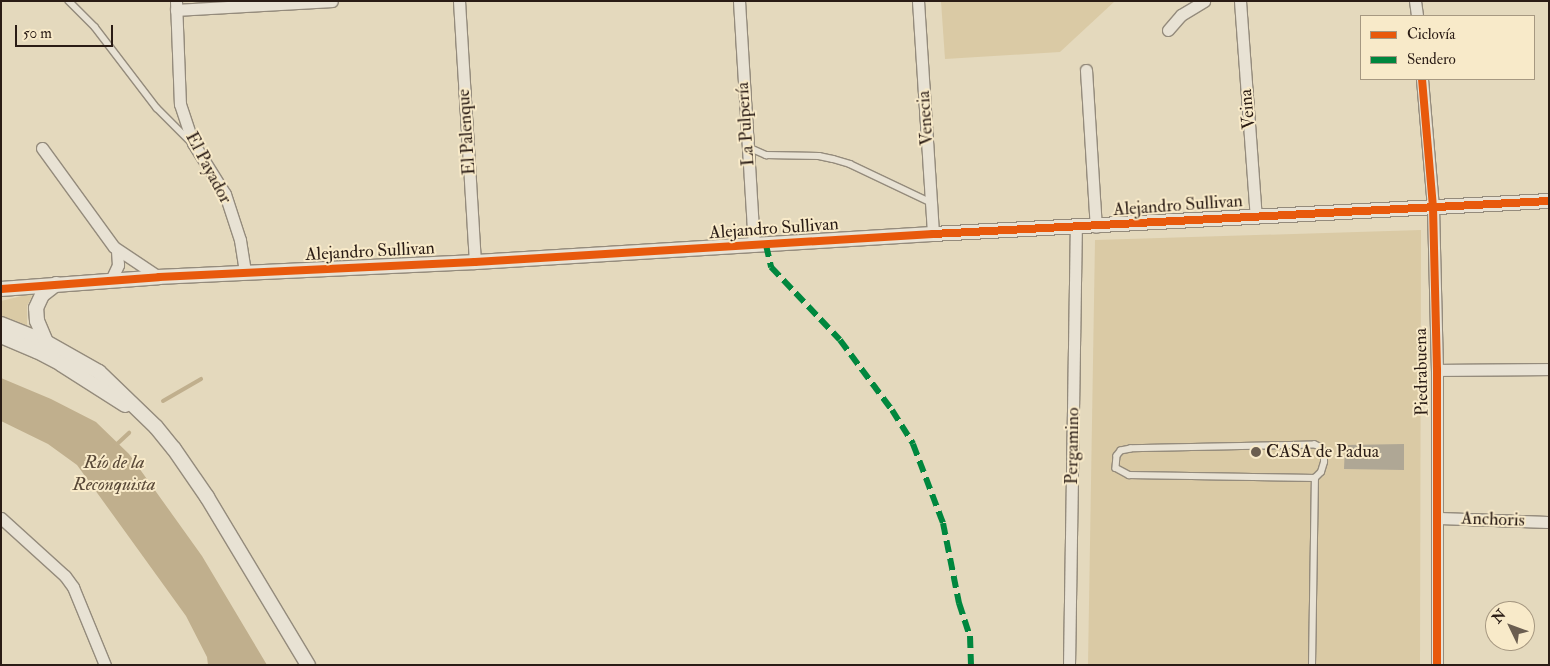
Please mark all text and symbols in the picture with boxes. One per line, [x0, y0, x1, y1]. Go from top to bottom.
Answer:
scale bar [18, 15, 115, 47]
legend [1360, 15, 1535, 80]
text: 50 m [23, 24, 52, 43]
text: Ciclovía [1407, 25, 1455, 44]
text: Sendero [1407, 50, 1456, 69]
street label: La Pulpería [732, 81, 760, 167]
street label: El Palenque [453, 88, 481, 176]
street label: Veina [1235, 88, 1261, 130]
street label: Venecia [913, 90, 939, 146]
street label: El Payador [180, 128, 236, 208]
street label: Alejandro Sullivan [1112, 191, 1244, 221]
street label: Alejandro Sullivan [708, 214, 840, 244]
street label: Alejandro Sullivan [305, 238, 435, 266]
street label: Piedrabuena [1410, 328, 1434, 416]
street label: Pergamino [1062, 407, 1084, 485]
place label: CASA de Padua [1266, 441, 1379, 463]
marker: CASA de Padua [1250, 446, 1262, 458]
water label: Río de la Reconquista [72, 452, 156, 496]
street label: Anchoris [1461, 508, 1525, 532]
north arrow [1485, 601, 1535, 651]
text: N [1489, 606, 1510, 627]

